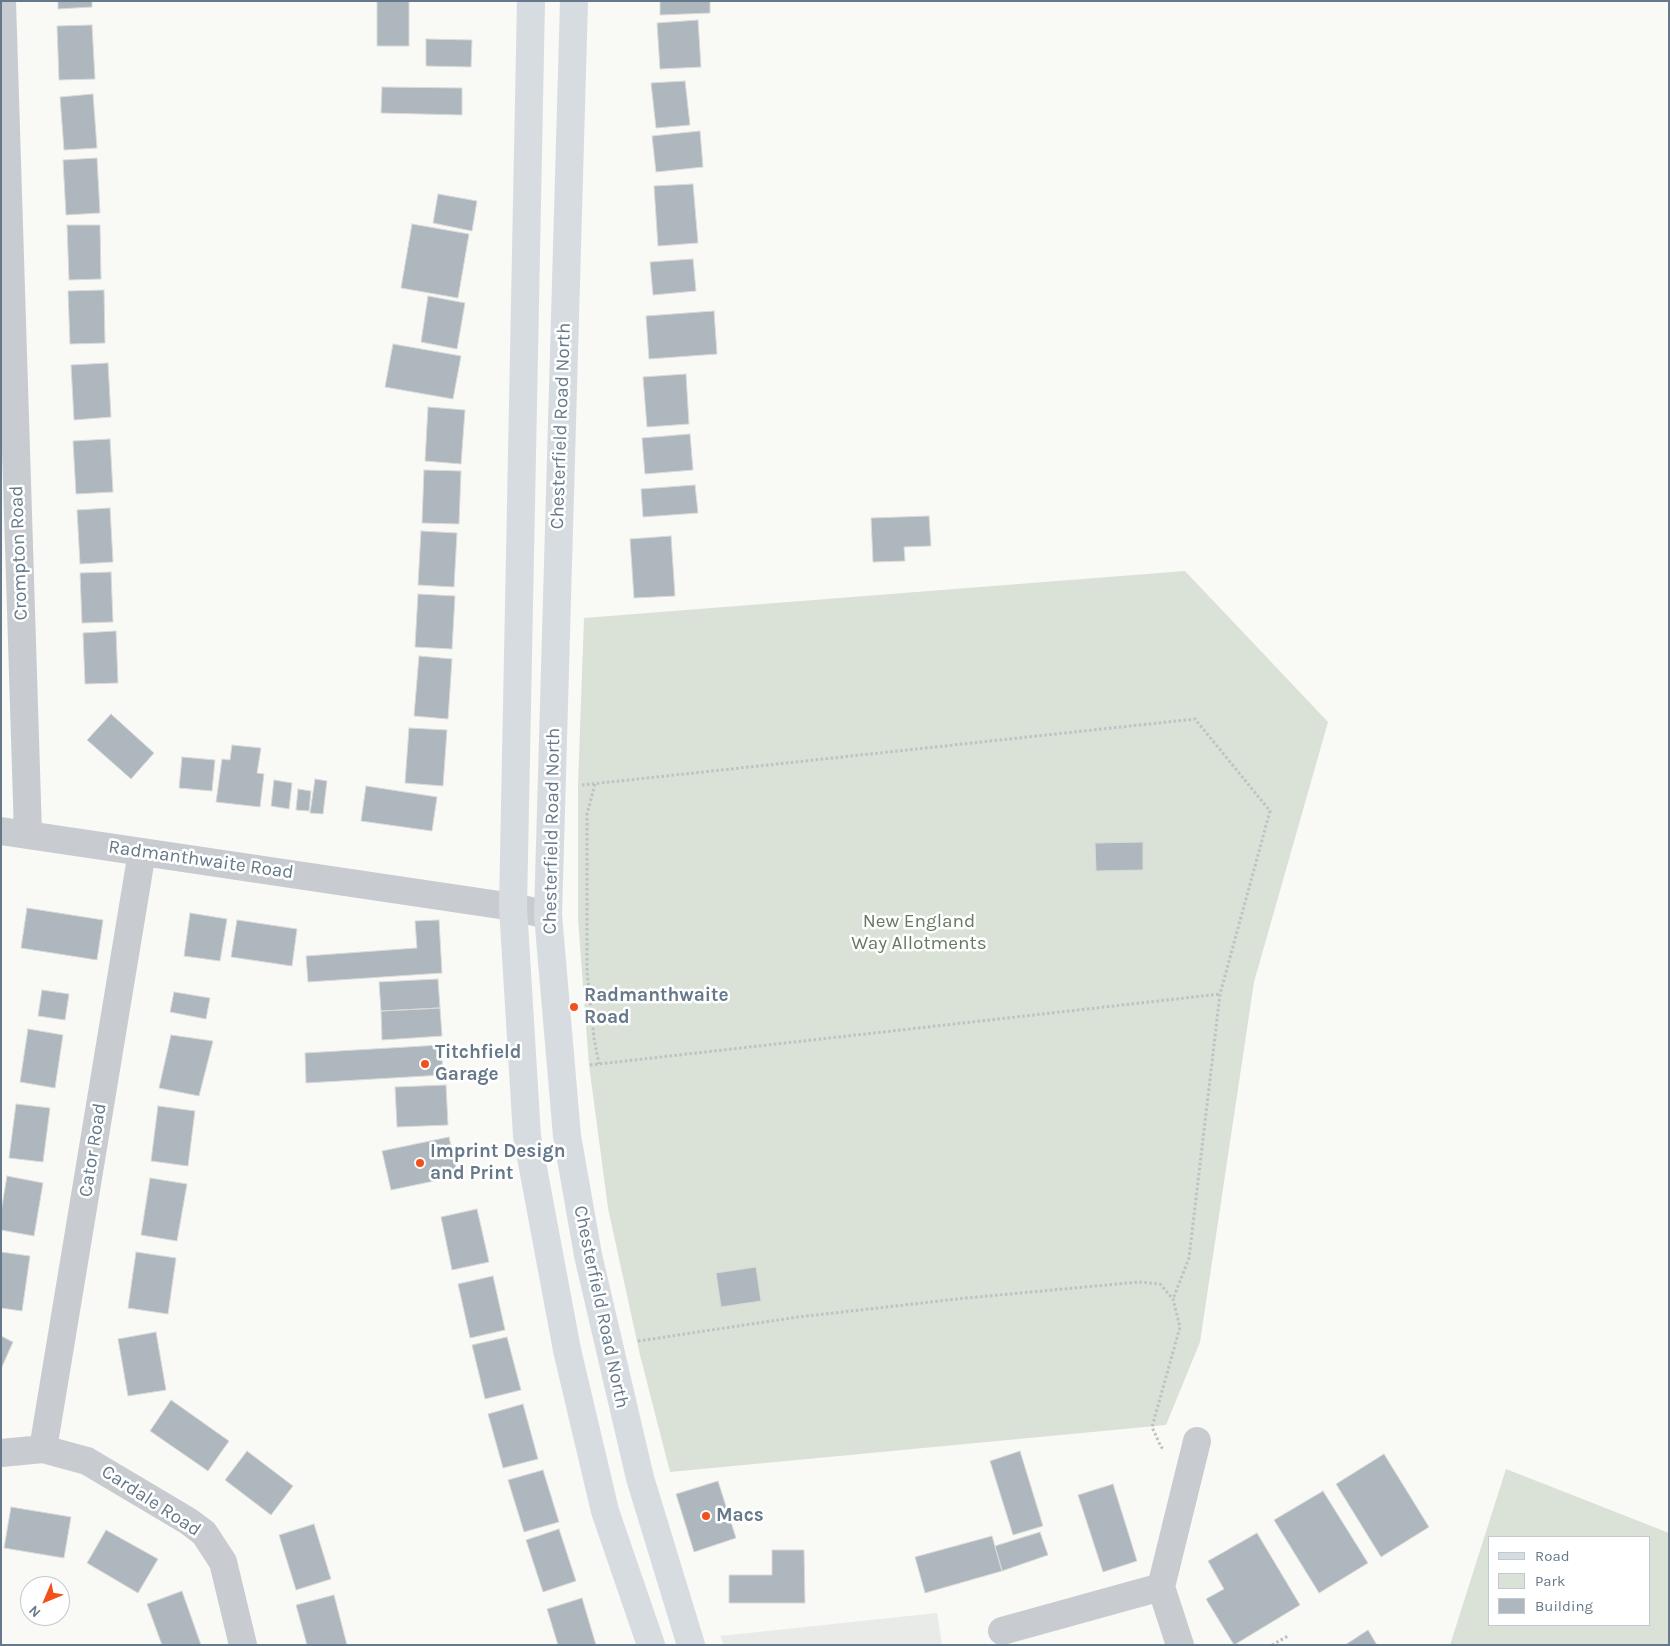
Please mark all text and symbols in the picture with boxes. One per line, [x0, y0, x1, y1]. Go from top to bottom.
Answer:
street label: Chesterfield Road North [546, 322, 576, 530]
street label: Crompton Road [5, 485, 33, 621]
street label: Chesterfield Road North [539, 727, 565, 935]
street label: Radmanthwaite Road [107, 836, 295, 884]
park label: New England Way Allotments [851, 911, 987, 955]
place label: Radmanthwaite Road [584, 985, 729, 1029]
marker: Radmanthwaite Road [568, 1001, 580, 1013]
place label: Titchfield Garage [435, 1042, 521, 1086]
marker: Titchfield Garage [419, 1058, 431, 1070]
street label: Cator Road [74, 1101, 112, 1199]
place label: Imprint Design and Print [430, 1141, 565, 1185]
marker: Imprint Design and Print [414, 1157, 426, 1169]
street label: Chesterfield Road North [568, 1204, 634, 1410]
street label: Cardale Road [97, 1460, 205, 1542]
place label: Macs [716, 1505, 764, 1527]
marker: Macs [700, 1510, 712, 1522]
legend [1488, 1536, 1650, 1626]
text: Road [1535, 1547, 1570, 1565]
text: Park [1535, 1572, 1565, 1590]
north arrow [20, 1576, 70, 1626]
text: Building [1535, 1597, 1593, 1615]
text: N [25, 1602, 44, 1621]

